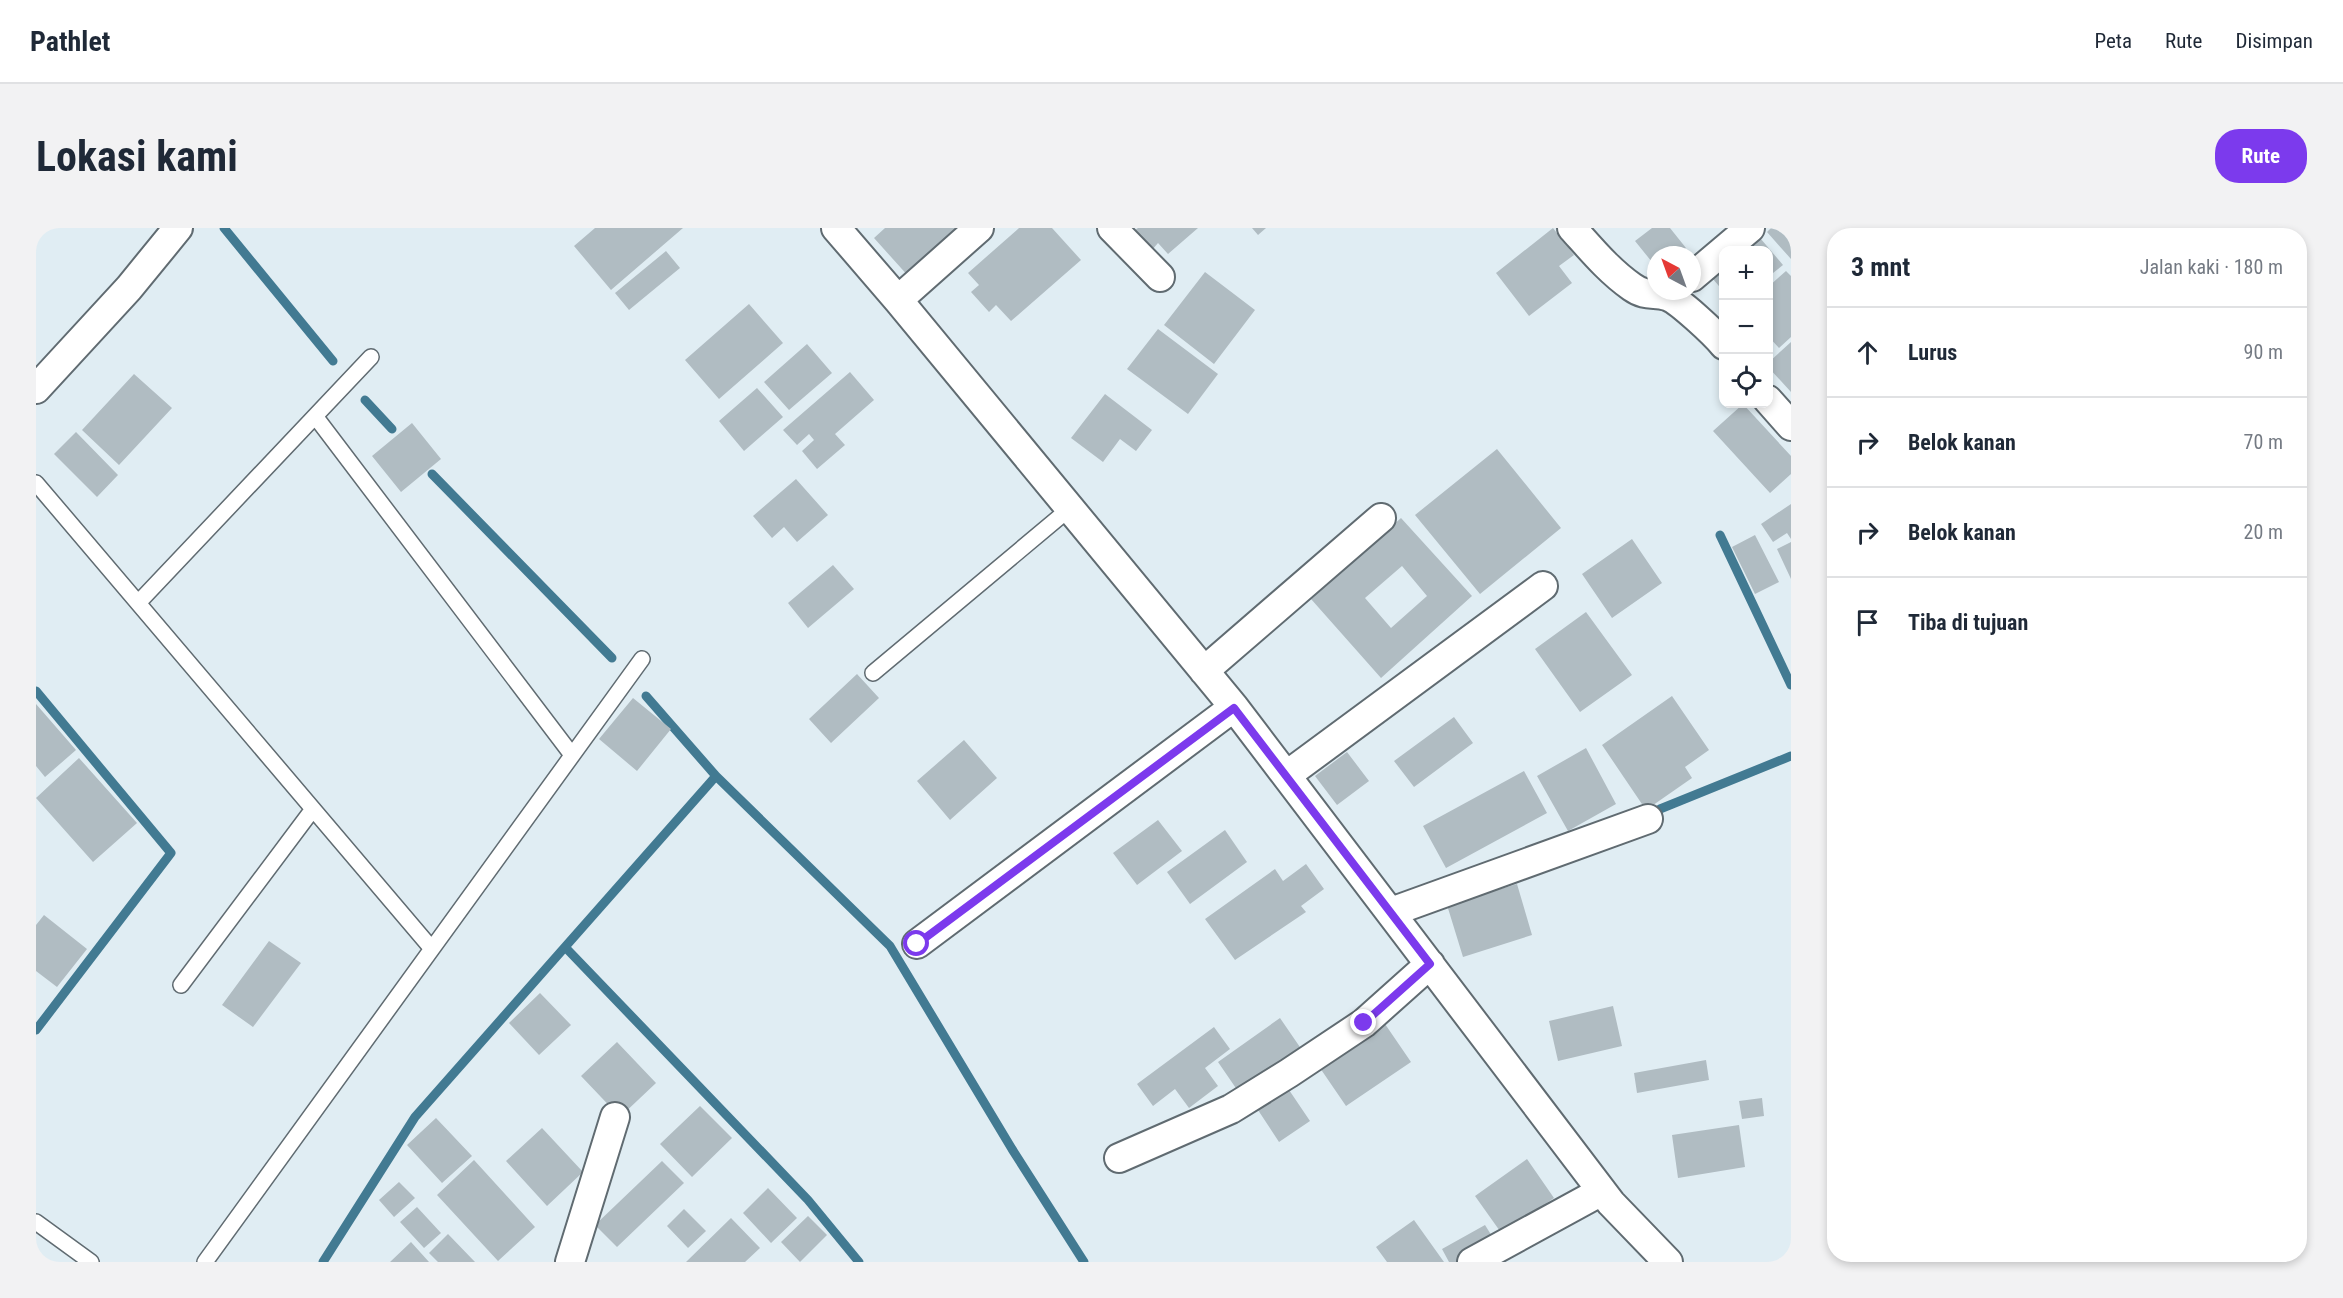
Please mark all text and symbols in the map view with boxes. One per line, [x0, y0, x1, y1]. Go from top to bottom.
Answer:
text: Pathlet [30, 25, 110, 58]
text: Peta [2094, 29, 2132, 53]
text: Rute [2165, 29, 2202, 53]
text: Disimpan [2235, 29, 2313, 53]
button: Rute [2215, 129, 2307, 183]
text: Lokasi kami [36, 132, 238, 181]
north arrow [1647, 246, 1701, 300]
map controls [1719, 246, 1773, 408]
button: + [1719, 246, 1773, 300]
text: 3 mnt [1851, 252, 1910, 282]
text: Jalan kaki · 180 m [2140, 255, 2283, 279]
button: − [1719, 300, 1773, 354]
icon: ahead [1851, 336, 1884, 369]
text: Lurus [1908, 340, 1957, 365]
text: 90 m [2244, 340, 2283, 364]
button: locate [1719, 354, 1773, 408]
icon: right [1851, 426, 1884, 459]
text: Belok kanan [1908, 430, 2016, 455]
text: 70 m [2244, 430, 2283, 454]
icon: right [1851, 516, 1884, 549]
text: Belok kanan [1908, 520, 2016, 545]
text: 20 m [2244, 520, 2283, 544]
icon: arrive [1851, 606, 1884, 639]
text: Tiba di tujuan [1908, 610, 2028, 635]
route start [903, 930, 929, 956]
route end [1350, 1009, 1376, 1035]

